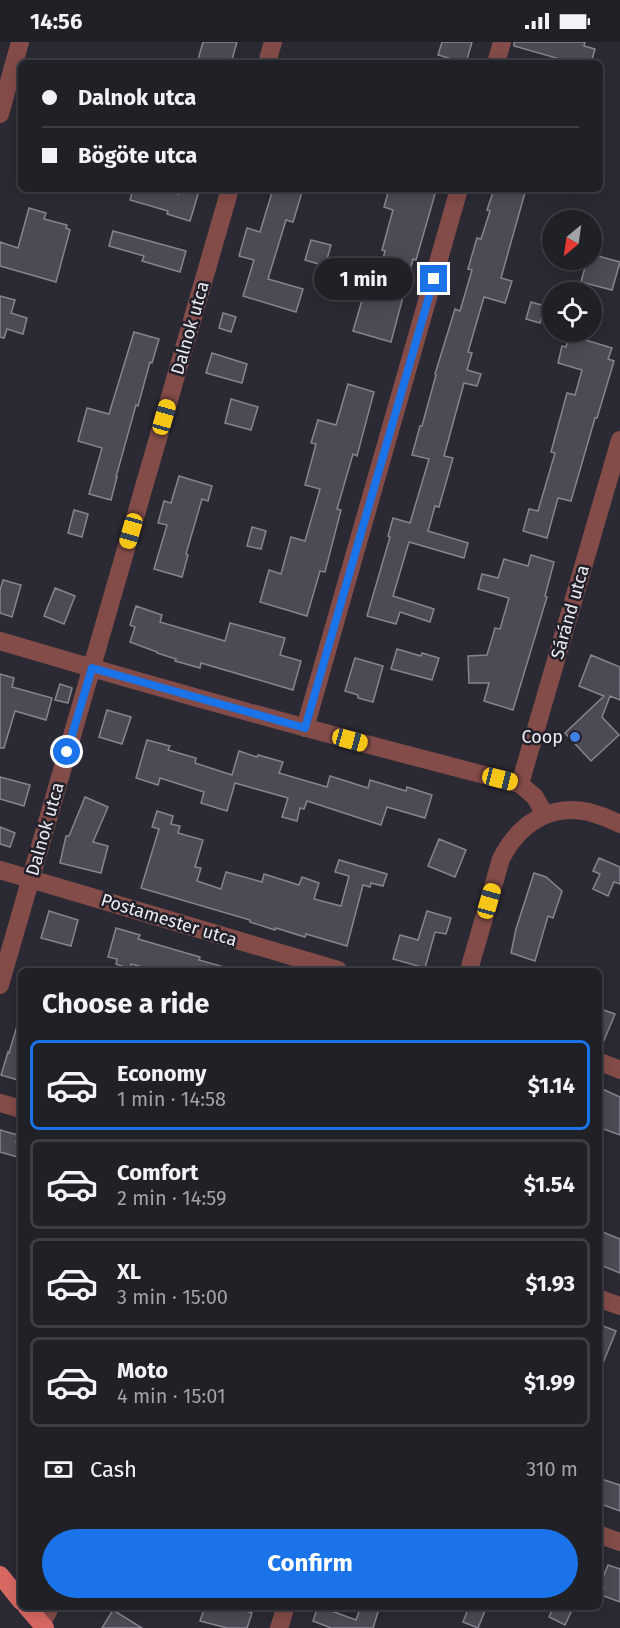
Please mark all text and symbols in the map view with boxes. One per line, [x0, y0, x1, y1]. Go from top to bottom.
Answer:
text: 14:56 [30, 8, 82, 35]
text: Dalnok utca [78, 84, 196, 111]
text: Bögöte utca [78, 142, 197, 169]
north arrow [542, 210, 602, 270]
map controls [542, 210, 602, 342]
callout: 1 min [314, 258, 413, 300]
route end [420, 265, 447, 292]
text: 1 min [339, 267, 388, 291]
street label: Dalnok utca [166, 279, 214, 377]
button: locate [542, 282, 602, 342]
car [150, 397, 178, 437]
car [117, 511, 145, 551]
street label: Sáránd utca [546, 562, 594, 662]
place label: Coop [522, 726, 563, 748]
car [330, 727, 370, 753]
marker: Coop [568, 730, 582, 744]
route start [53, 738, 80, 765]
car [480, 766, 520, 792]
street label: Dalnok utca [21, 780, 69, 878]
car [475, 881, 503, 921]
street label: Postamester utca [98, 889, 240, 951]
text: Choose a ride [42, 988, 209, 1020]
icon: car [45, 1058, 99, 1112]
text: Economy [117, 1060, 206, 1087]
text: $1.14 [528, 1072, 575, 1099]
text: 1 min · 14:58 [117, 1087, 226, 1111]
icon: car [45, 1157, 99, 1211]
text: Comfort [117, 1159, 198, 1186]
text: $1.54 [524, 1171, 575, 1198]
text: 2 min · 14:59 [117, 1186, 227, 1210]
icon: car [45, 1256, 99, 1310]
text: XL [117, 1258, 141, 1285]
text: $1.93 [525, 1270, 575, 1297]
text: 3 min · 15:00 [117, 1285, 228, 1309]
icon: car [45, 1355, 99, 1409]
text: Moto [117, 1357, 168, 1384]
text: $1.99 [524, 1369, 575, 1396]
text: 4 min · 15:01 [117, 1384, 226, 1408]
icon: cash [42, 1453, 75, 1486]
text: Cash [90, 1456, 137, 1483]
text: 310 m [526, 1457, 578, 1481]
button: Confirm [42, 1529, 578, 1598]

